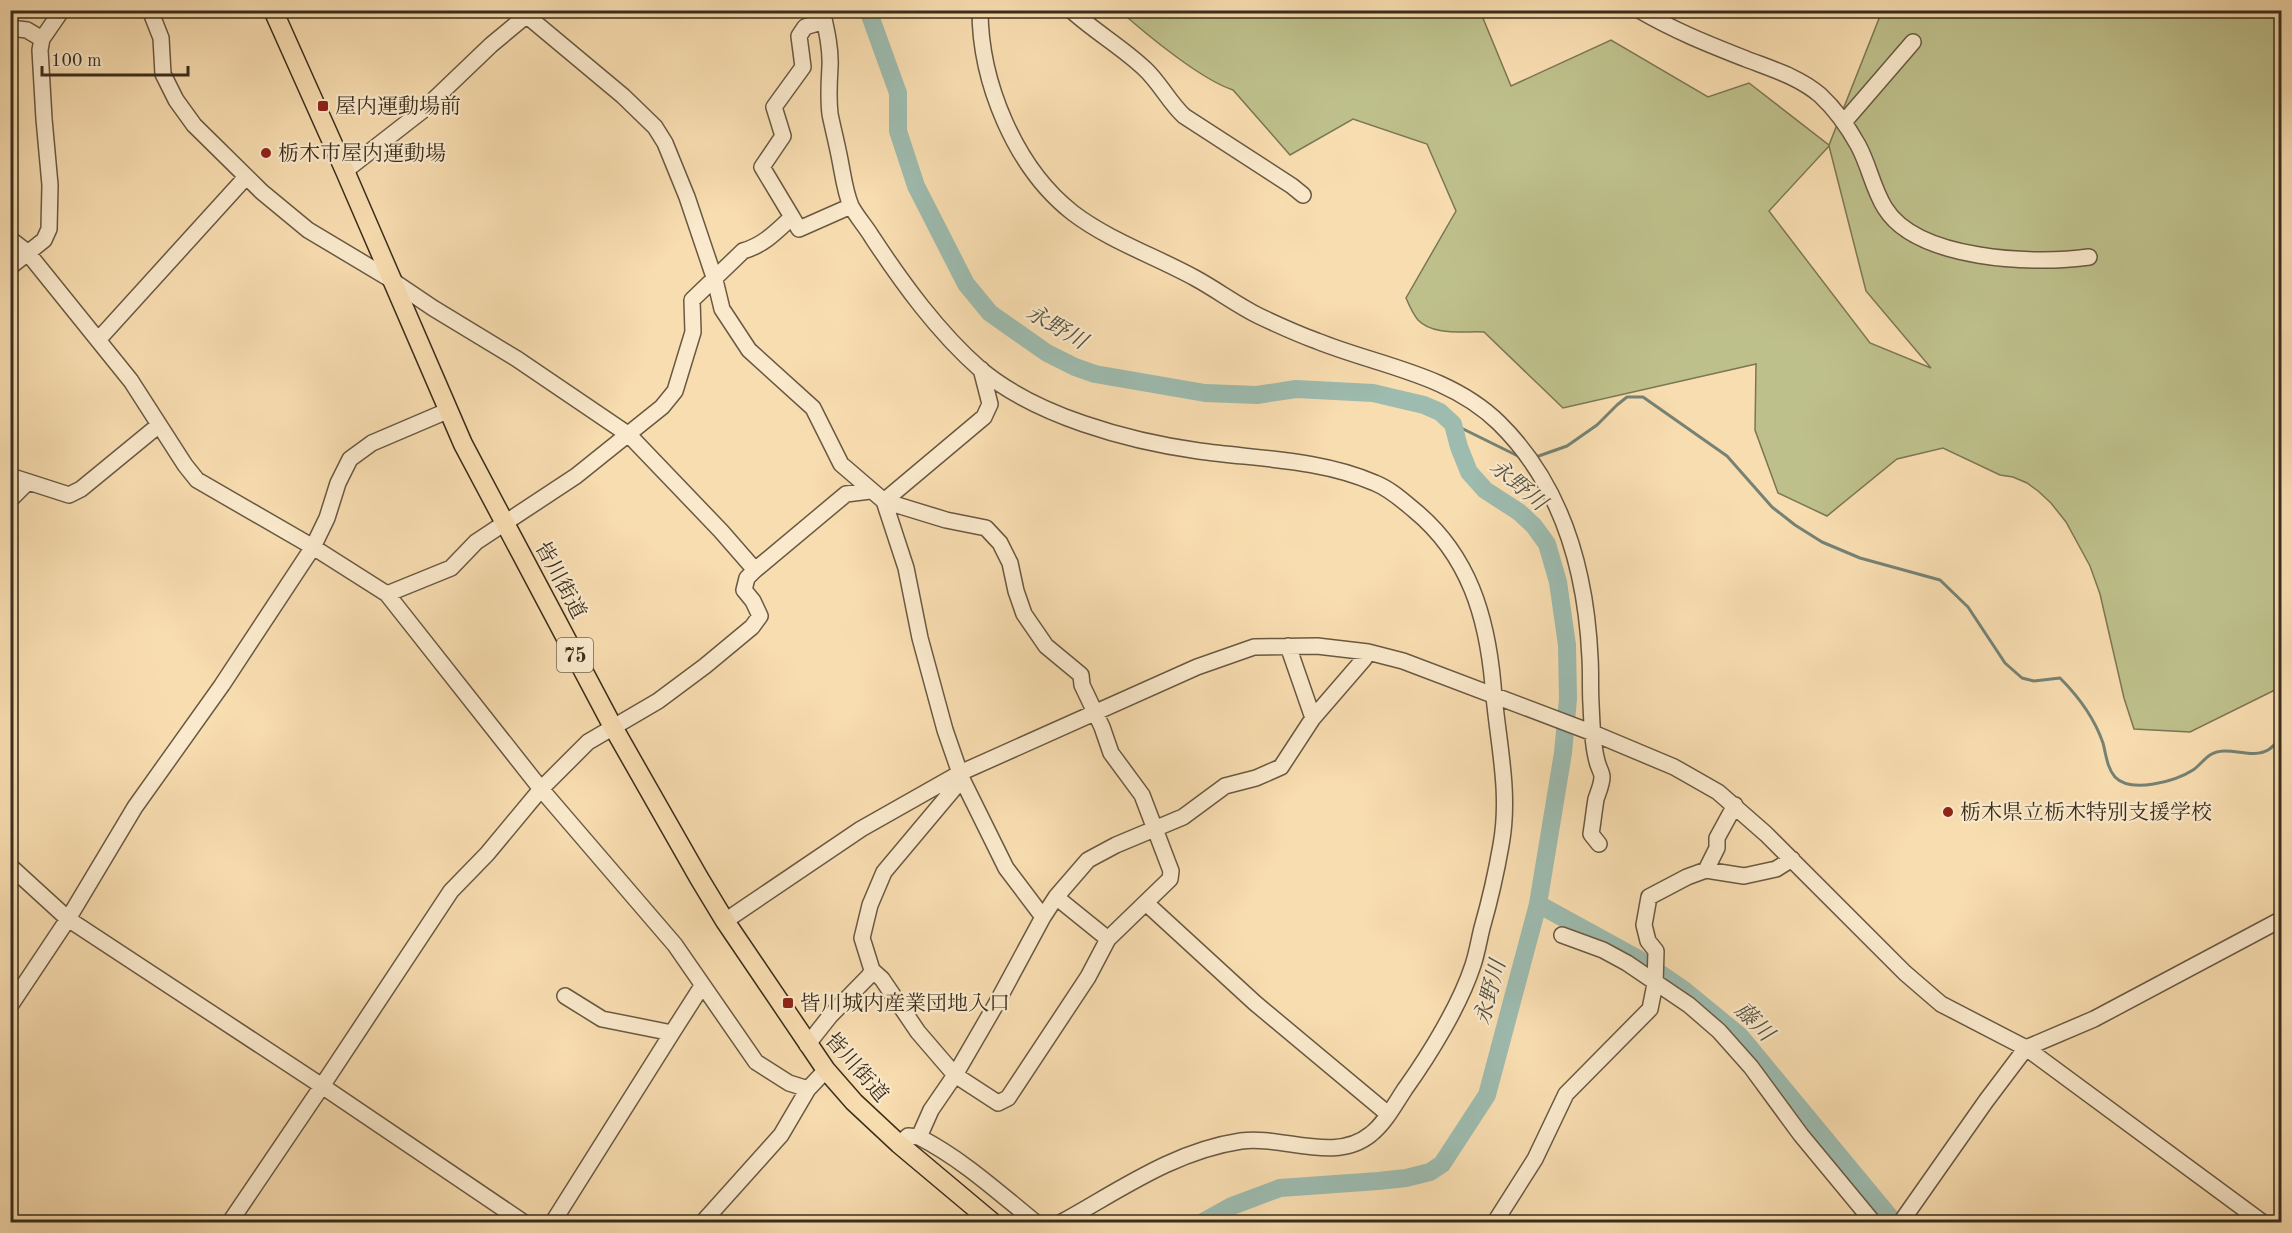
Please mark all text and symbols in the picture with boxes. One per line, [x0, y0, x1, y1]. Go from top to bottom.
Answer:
scale bar [42, 39, 188, 77]
text: 100 m [51, 52, 102, 70]
place label: 屋内運動場前 [335, 95, 461, 118]
marker: 屋内運動場前 [316, 99, 330, 113]
place label: 栃木市屋内運動場 [278, 142, 446, 165]
marker: 栃木市屋内運動場 [259, 146, 273, 160]
water label: 永野川 [1022, 300, 1093, 355]
water label: 永野川 [1485, 454, 1553, 516]
street label: 皆川街道 [531, 538, 590, 623]
road number: 75 [557, 638, 593, 672]
place label: 栃木県立栃木特別支援学校 [1960, 801, 2212, 824]
marker: 栃木県立栃木特別支援学校 [1941, 805, 1955, 819]
water label: 永野川 [1470, 955, 1511, 1027]
place label: 皆川城内産業団地入口 [800, 992, 1010, 1015]
marker: 皆川城内産業団地入口 [781, 996, 795, 1010]
water label: 藤川 [1730, 998, 1780, 1047]
street label: 皆川街道 [820, 1028, 893, 1107]

